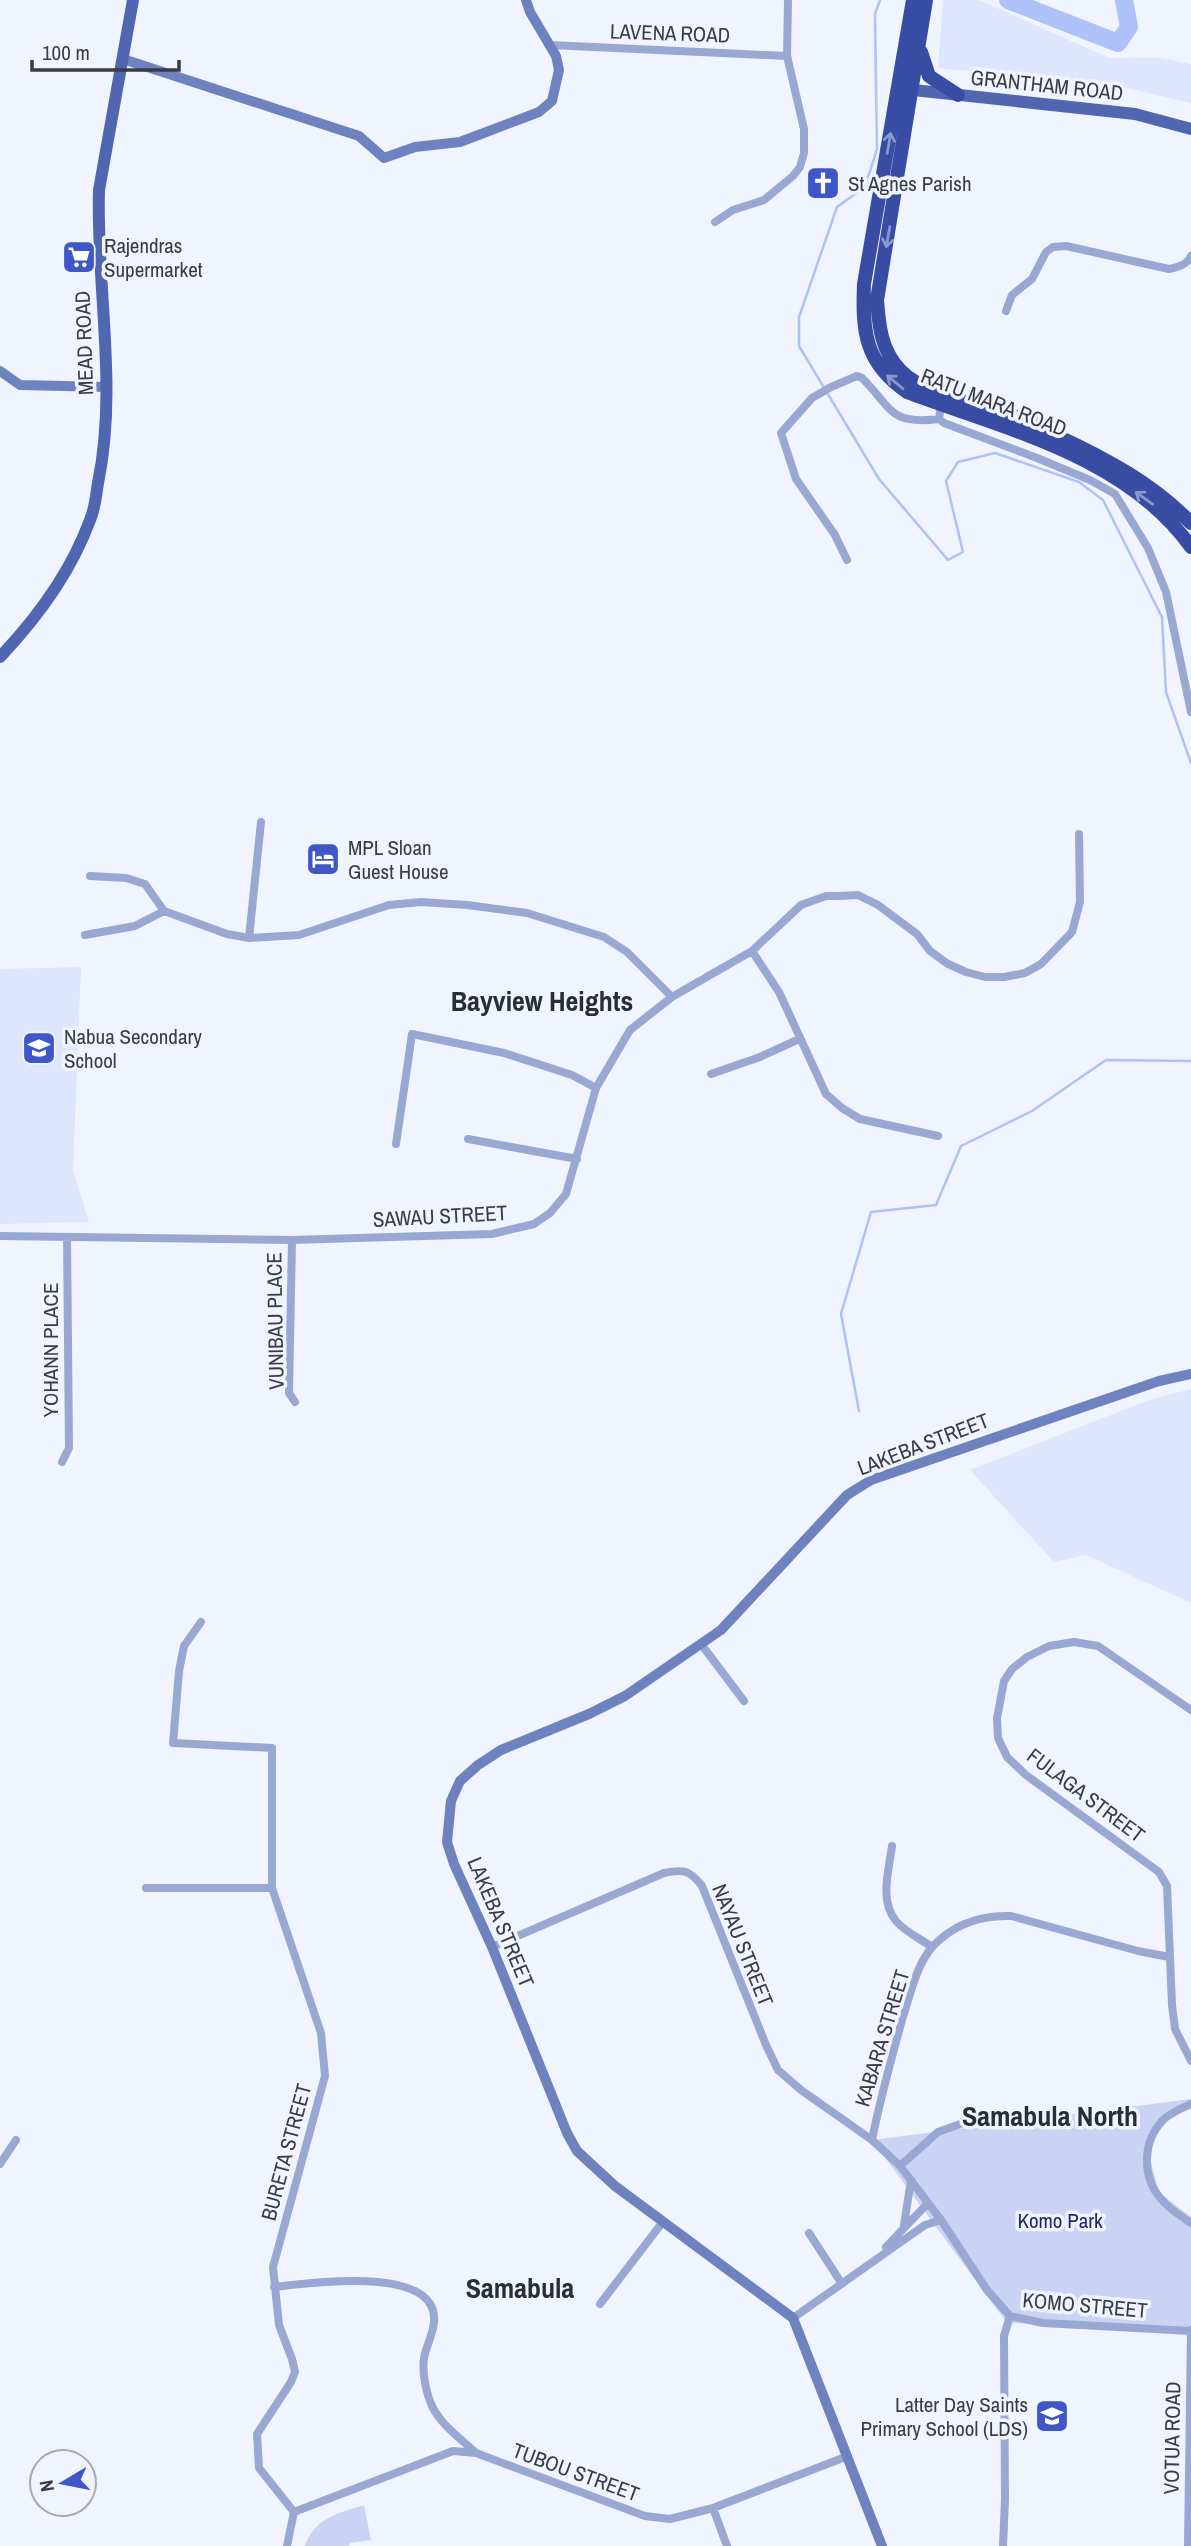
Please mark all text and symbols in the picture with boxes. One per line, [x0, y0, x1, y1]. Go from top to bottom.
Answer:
street label: LAVENA ROAD [609, 16, 731, 50]
scale bar [32, 28, 178, 72]
text: 100 m [42, 38, 90, 67]
street label: GRANTHAM ROAD [969, 63, 1125, 107]
one-way arrow [882, 132, 896, 155]
church icon: St Agnes Parish [804, 164, 842, 202]
place label: St Agnes Parish [848, 169, 972, 198]
one-way arrow [880, 225, 894, 248]
place label: Rajendras Supermarket [104, 231, 203, 284]
supermarket icon: Rajendras Supermarket [60, 238, 98, 276]
street label: MEAD ROAD [68, 290, 100, 396]
street label: RATU MARA ROAD [917, 361, 1071, 443]
one-way arrow [886, 375, 904, 391]
one-way arrow [1135, 491, 1154, 505]
place label: MPL Sloan Guest House [348, 833, 449, 886]
hotel icon: MPL Sloan Guest House [304, 840, 342, 878]
district label: Bayview Heights [451, 982, 633, 1020]
place label: Nabua Secondary School [64, 1022, 202, 1075]
school or university icon: Nabua Secondary School [20, 1029, 58, 1067]
street label: SAWAU STREET [372, 1198, 508, 1234]
street label: VUNIBAU PLACE [259, 1252, 291, 1390]
street label: YOHANN PLACE [36, 1283, 65, 1417]
street label: LAKEBA STREET [853, 1405, 993, 1482]
street label: FULAGA STREET [1021, 1741, 1151, 1849]
street label: LAKEBA STREET [461, 1852, 542, 1992]
street label: NAYAU STREET [705, 1880, 781, 2011]
street label: KABARA STREET [847, 1966, 917, 2110]
street label: BURETA STREET [254, 2080, 318, 2224]
district label: Samabula North [962, 2097, 1138, 2135]
park label: Komo Park [1017, 2206, 1103, 2235]
district label: Samabula [466, 2269, 574, 2307]
street label: KOMO STREET [1021, 2285, 1149, 2325]
street label: VOTUA ROAD [1157, 2381, 1187, 2495]
place label: Latter Day Saints Primary School (LDS) [861, 2390, 1028, 2443]
school or university icon: Latter Day Saints Primary School (LDS) [1033, 2397, 1071, 2435]
street label: TUBOU STREET [509, 2436, 644, 2509]
north arrow [28, 2448, 98, 2518]
text: N [32, 2478, 60, 2494]

